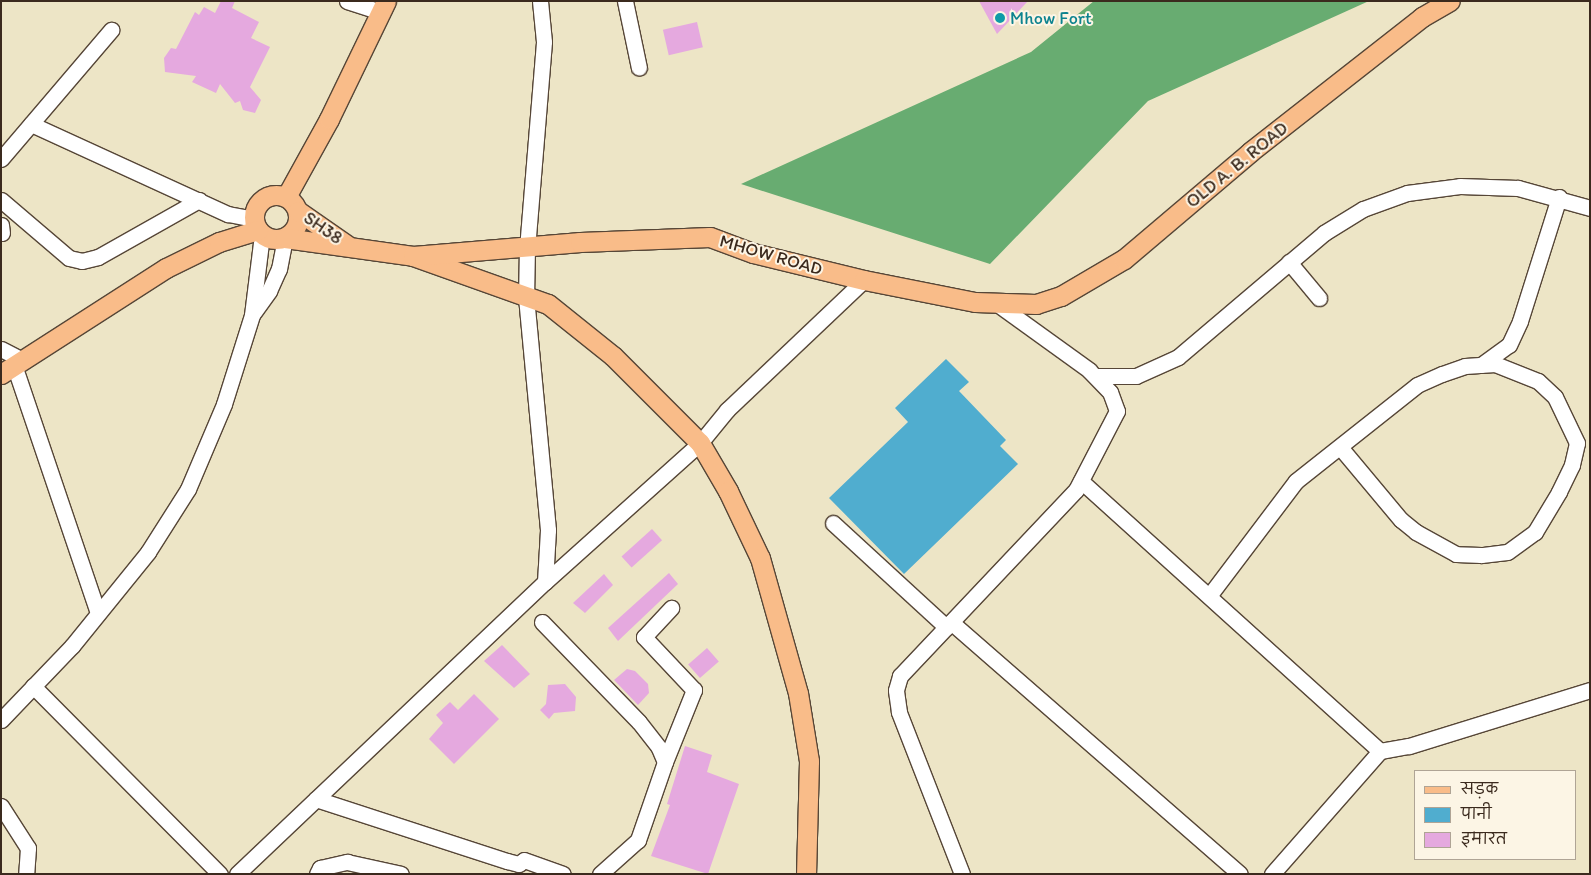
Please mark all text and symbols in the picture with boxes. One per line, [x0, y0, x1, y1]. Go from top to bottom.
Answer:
place label: Mhow Fort [1010, 7, 1091, 29]
marker: Mhow Fort [994, 12, 1006, 24]
street label: OLD A. B. ROAD [1182, 117, 1292, 213]
street label: SH38 [300, 207, 346, 249]
street label: MHOW ROAD [717, 230, 825, 280]
legend [1414, 770, 1576, 860]
text: सड़क [1461, 780, 1498, 798]
text: पानी [1461, 805, 1492, 823]
text: इमारत [1461, 830, 1507, 848]

